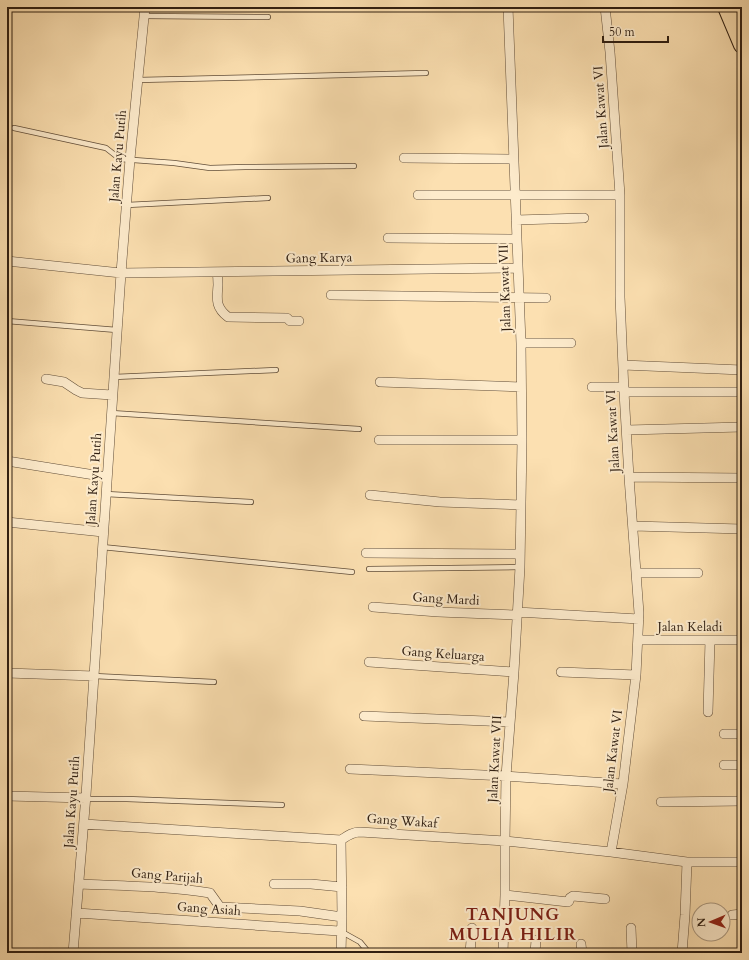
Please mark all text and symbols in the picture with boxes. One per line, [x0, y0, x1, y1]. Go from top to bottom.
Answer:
scale bar [603, 18, 668, 44]
text: 50 m [609, 24, 636, 40]
street label: Jalan Kawat VI [589, 65, 613, 151]
street label: Jalan Kayu Putih [105, 109, 131, 205]
street label: Jalan Kawat VII [494, 244, 516, 334]
street label: Gang Karya [286, 248, 353, 268]
street label: Jalan Kawat VI [602, 389, 624, 475]
street label: Jalan Kayu Putih [82, 432, 106, 528]
street label: Gang Mardi [412, 588, 480, 610]
street label: Jalan Keladi [656, 618, 723, 636]
street label: Gang Keluarga [401, 642, 486, 666]
street label: Jalan Kawat VI [599, 709, 627, 795]
street label: Jalan Kawat VII [484, 715, 506, 805]
street label: Jalan Kayu Putih [60, 755, 84, 851]
street label: Gang Wakaf [366, 810, 440, 833]
street label: Gang Parijah [130, 864, 204, 888]
street label: Gang Asiah [176, 898, 242, 920]
north arrow [691, 902, 731, 942]
district label: TANJUNG MULIA HILIR [449, 903, 577, 946]
text: N [694, 917, 709, 927]

